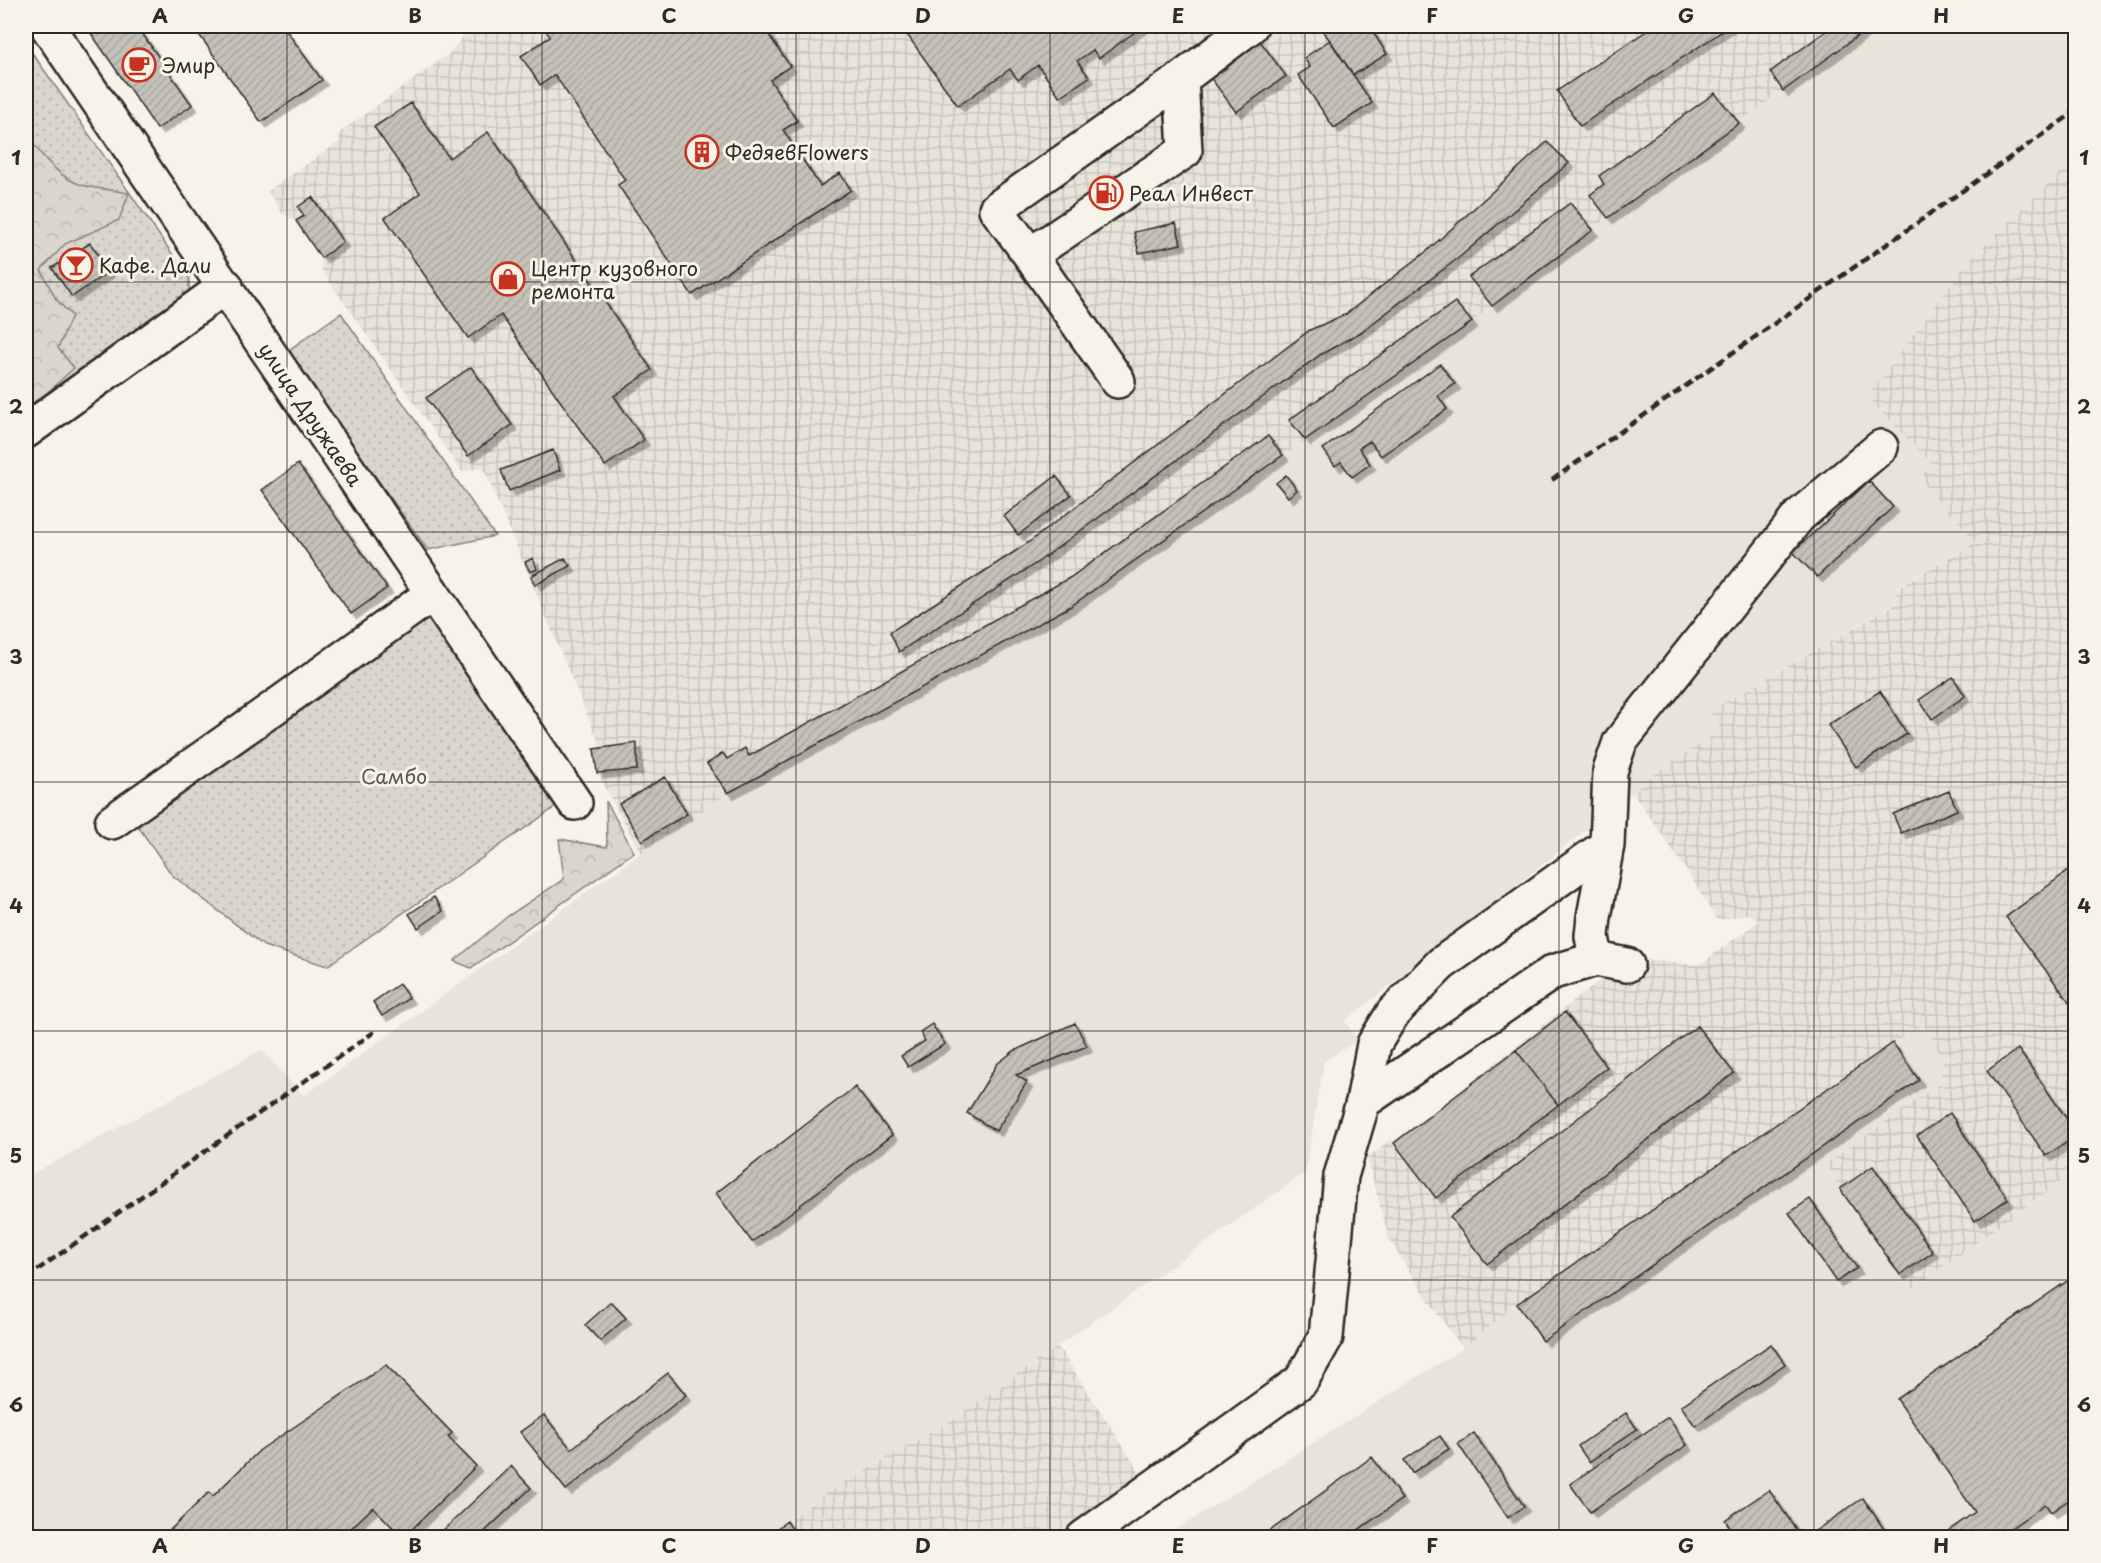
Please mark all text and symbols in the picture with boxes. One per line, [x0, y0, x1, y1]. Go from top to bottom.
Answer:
text: A [152, 0, 168, 30]
text: B [408, 0, 422, 30]
text: C [661, 0, 677, 30]
text: D [915, 0, 931, 30]
text: E [1172, 0, 1184, 30]
text: F [1426, 0, 1438, 30]
text: G [1678, 0, 1694, 30]
text: H [1933, 0, 1949, 30]
cafe icon: Эмир [121, 47, 157, 83]
place label: Эмир [162, 50, 215, 80]
building icon: ФедяевFlowers [684, 134, 720, 170]
place label: ФедяевFlowers [725, 137, 869, 167]
text: 1 [11, 142, 21, 172]
text: 1 [2079, 142, 2089, 172]
fuel station icon: Реал Инвест [1088, 175, 1124, 211]
place label: Реал Инвест [1129, 178, 1253, 208]
bar icon: Кафе. Дали [58, 247, 94, 283]
place label: Кафе. Дали [99, 250, 212, 280]
place label: Центр кузовного ремонта [531, 253, 698, 306]
shop icon: Центр кузовного ремонта [490, 261, 526, 297]
street label: улица Дружаева [252, 336, 371, 492]
text: 2 [9, 391, 23, 421]
text: 2 [2077, 391, 2091, 421]
text: 3 [9, 641, 23, 671]
text: 3 [2077, 641, 2091, 671]
park label: Самбо [361, 761, 427, 791]
text: 4 [9, 890, 23, 920]
text: 4 [2077, 890, 2091, 920]
text: 5 [10, 1140, 22, 1170]
text: 5 [2078, 1140, 2090, 1170]
text: 6 [9, 1389, 23, 1419]
text: 6 [2077, 1389, 2091, 1419]
text: A [152, 1530, 168, 1560]
text: B [408, 1530, 422, 1560]
text: C [661, 1530, 677, 1560]
text: D [915, 1530, 931, 1560]
text: E [1172, 1530, 1184, 1560]
text: F [1426, 1530, 1438, 1560]
text: G [1678, 1530, 1694, 1560]
text: H [1933, 1530, 1949, 1560]

